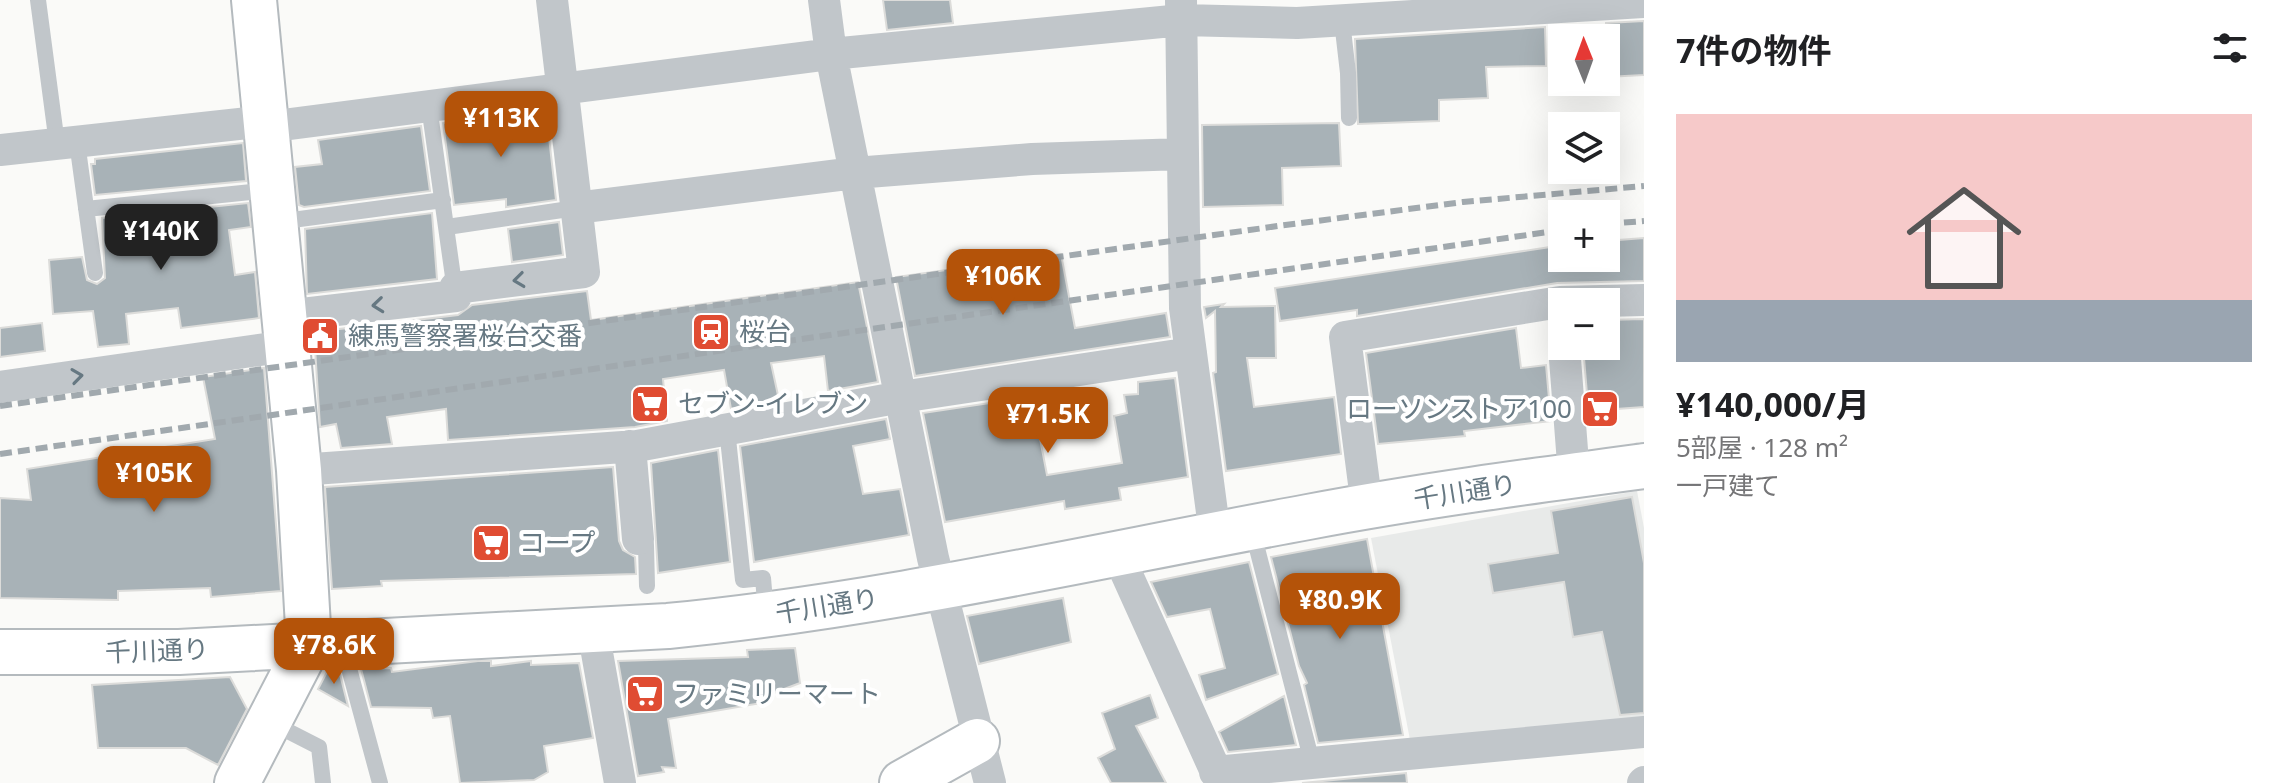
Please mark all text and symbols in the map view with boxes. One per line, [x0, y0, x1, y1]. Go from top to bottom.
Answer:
north arrow [1548, 24, 1620, 96]
map controls [1548, 24, 1620, 360]
icon: filters [2208, 26, 2252, 70]
text: 7件の物件 [1676, 27, 1831, 73]
pin: ¥113K [445, 91, 557, 159]
text: ¥113K [463, 99, 539, 135]
button: layers [1548, 112, 1620, 184]
icon: home [1892, 166, 2036, 310]
button: + [1548, 200, 1620, 272]
pin: ¥140K [105, 204, 217, 272]
text: ¥140K [123, 212, 199, 248]
pin: ¥106K [947, 249, 1059, 317]
text: ¥106K [965, 257, 1041, 293]
one-way arrow [512, 271, 526, 288]
button: − [1548, 288, 1620, 360]
one-way arrow [371, 296, 385, 313]
station icon: 桜台 [690, 311, 732, 353]
place label: 桜台 [739, 313, 791, 349]
public building icon: 練馬警察署桜台交番 [299, 315, 341, 357]
place label: 練馬警察署桜台交番 [348, 317, 582, 353]
one-way arrow [70, 368, 84, 385]
text: ¥140,000/月 [1676, 381, 1870, 427]
supermarket icon: セブン-イレブン [629, 383, 671, 425]
place label: セブン-イレブン [678, 385, 868, 421]
pin: ¥71.5K [983, 387, 1113, 455]
supermarket icon: ローソンストア100 [1579, 388, 1621, 430]
place label: ローソンストア100 [1346, 390, 1572, 426]
text: ¥71.5K [1006, 395, 1090, 431]
text: 5部屋 · 128 m² [1676, 429, 1848, 465]
pin: ¥105K [98, 446, 210, 514]
text: ¥105K [116, 454, 192, 490]
street label: 千川通り [1411, 465, 1519, 517]
text: 一戸建て [1676, 467, 1780, 503]
supermarket icon: コープ [470, 522, 512, 564]
place label: コープ [519, 524, 595, 560]
pin: ¥80.9K [1275, 573, 1405, 641]
street label: 千川通り [773, 579, 881, 631]
text: ¥80.9K [1298, 581, 1382, 617]
pin: ¥78.6K [269, 618, 399, 686]
text: ¥78.6K [292, 626, 376, 662]
street label: 千川通り [104, 630, 210, 670]
supermarket icon: ファミリーマート [624, 673, 666, 715]
place label: ファミリーマート [673, 675, 881, 711]

